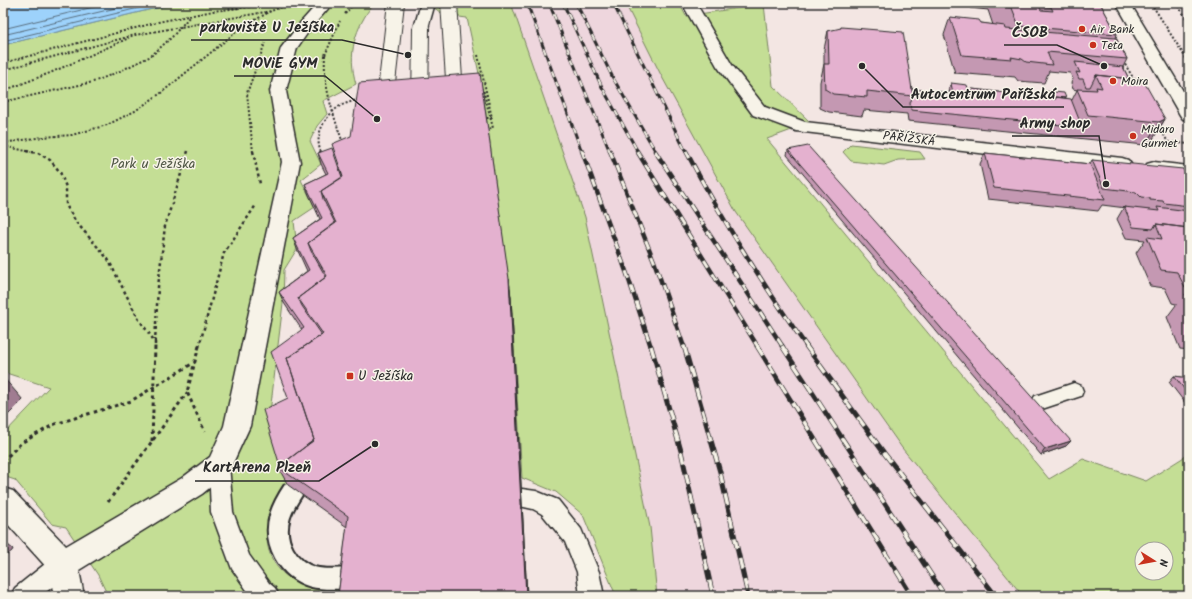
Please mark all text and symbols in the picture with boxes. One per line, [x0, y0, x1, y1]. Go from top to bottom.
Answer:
callout: parkoviště U Ježíška [191, 13, 342, 40]
text: parkoviště U Ježíška [199, 16, 334, 40]
callout: ČSOB [1004, 18, 1057, 45]
place label: Air Bank [1090, 20, 1135, 39]
text: ČSOB [1012, 21, 1048, 45]
marker: Air Bank [1077, 24, 1087, 34]
place label: Teta [1101, 36, 1123, 55]
marker: Teta [1088, 40, 1098, 50]
callout: MOViE GYM [234, 49, 325, 76]
text: MOViE GYM [242, 52, 318, 76]
place label: Moira [1121, 72, 1149, 91]
marker: Moira [1108, 76, 1118, 86]
callout: Autocentrum Pařížská [903, 80, 1064, 107]
text: Autocentrum Pařížská [911, 83, 1058, 107]
callout: Army shop [1012, 109, 1099, 136]
text: Army shop [1019, 112, 1091, 136]
place label: Midaro Gurmet [1141, 120, 1178, 153]
street label: PAŘÍŽSKÁ [882, 126, 936, 152]
marker: Midaro Gurmet [1128, 131, 1138, 141]
park label: Park u Ježíška [111, 153, 195, 175]
place label: U Ježíška [358, 365, 413, 387]
marker: U Ježíška [345, 371, 355, 381]
callout: KartArena Plzeň [195, 454, 319, 481]
text: KartArena Plzeň [203, 456, 311, 480]
north arrow [1134, 541, 1174, 581]
text: N [1153, 558, 1172, 568]

